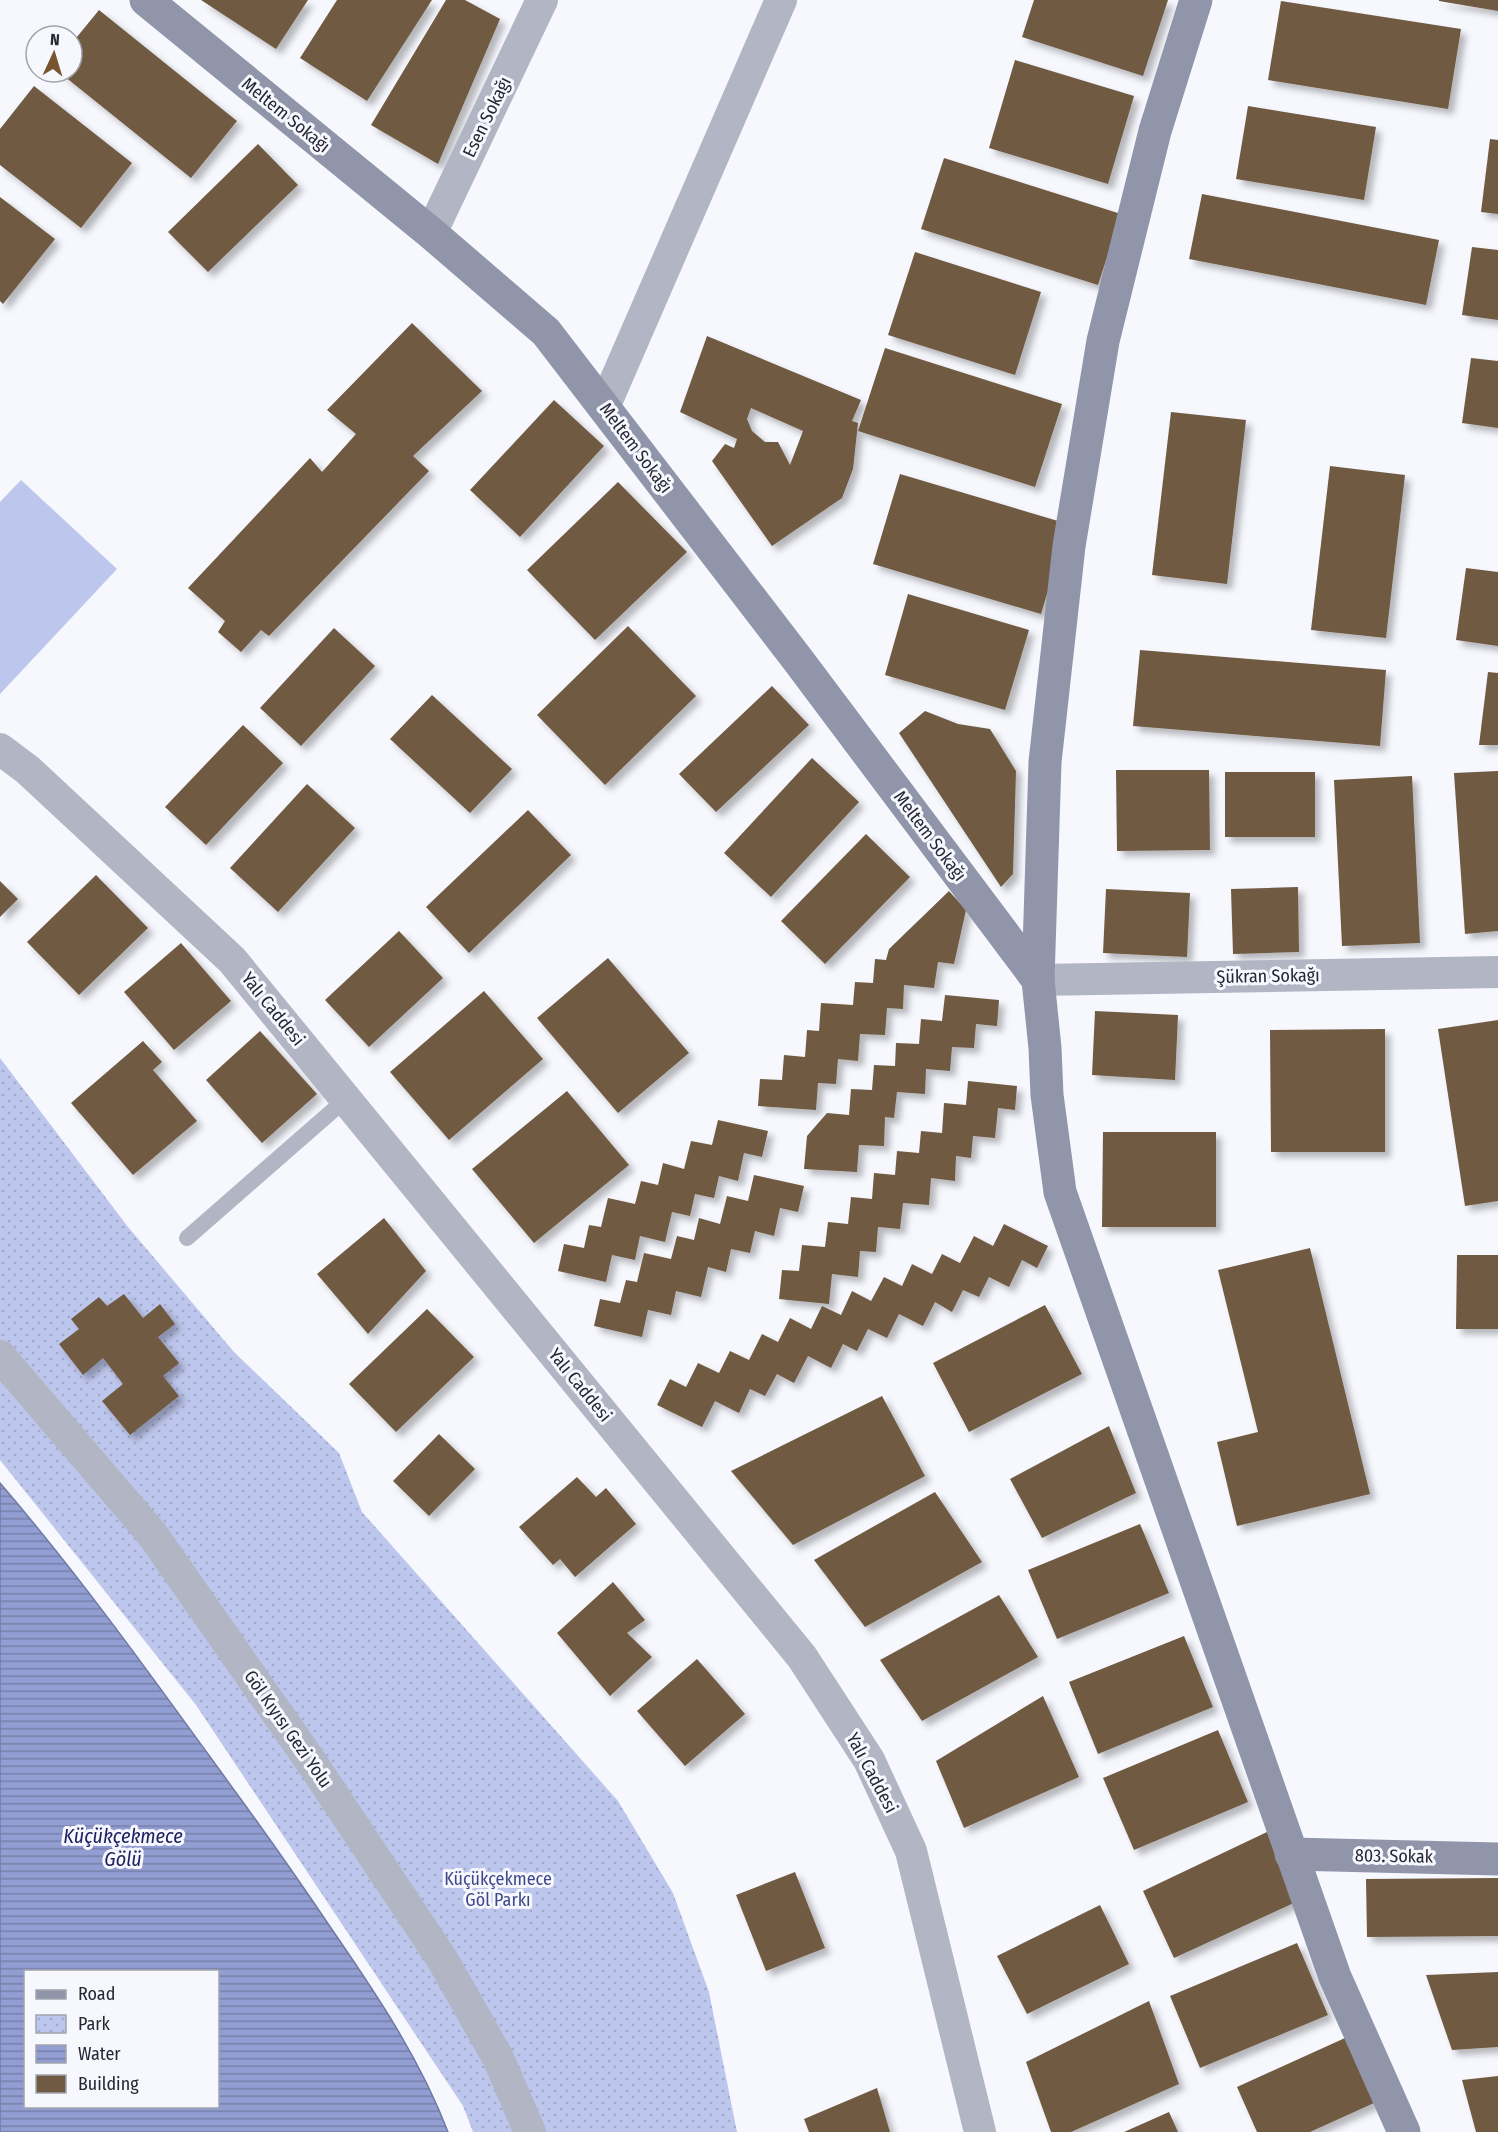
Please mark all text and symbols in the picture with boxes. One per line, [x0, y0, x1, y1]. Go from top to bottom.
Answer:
north arrow [24, 24, 84, 84]
text: N [50, 30, 60, 49]
street label: Meltem Sokağı [237, 73, 335, 157]
street label: Esen Sokağı [458, 73, 516, 161]
street label: Meltem Sokağı [595, 399, 677, 497]
street label: Meltem Sokağı [889, 787, 971, 885]
street label: Şükran Sokağı [1216, 964, 1320, 988]
street label: Yalı Caddesi [237, 968, 309, 1050]
street label: Yalı Caddesi [544, 1344, 616, 1426]
street label: Göl Kıyısı Gezi Yolu [239, 1666, 337, 1792]
street label: Yalı Caddesi [842, 1729, 902, 1817]
water label: Küçükçekmece Gölü [63, 1824, 183, 1871]
street label: 803. Sokak [1355, 1844, 1434, 1868]
park label: Küçükçekmece Göl Parkı [444, 1868, 552, 1911]
legend [24, 1970, 219, 2108]
text: Road [78, 1983, 115, 2005]
text: Park [78, 2013, 111, 2035]
text: Water [78, 2043, 121, 2065]
text: Building [78, 2073, 139, 2095]

